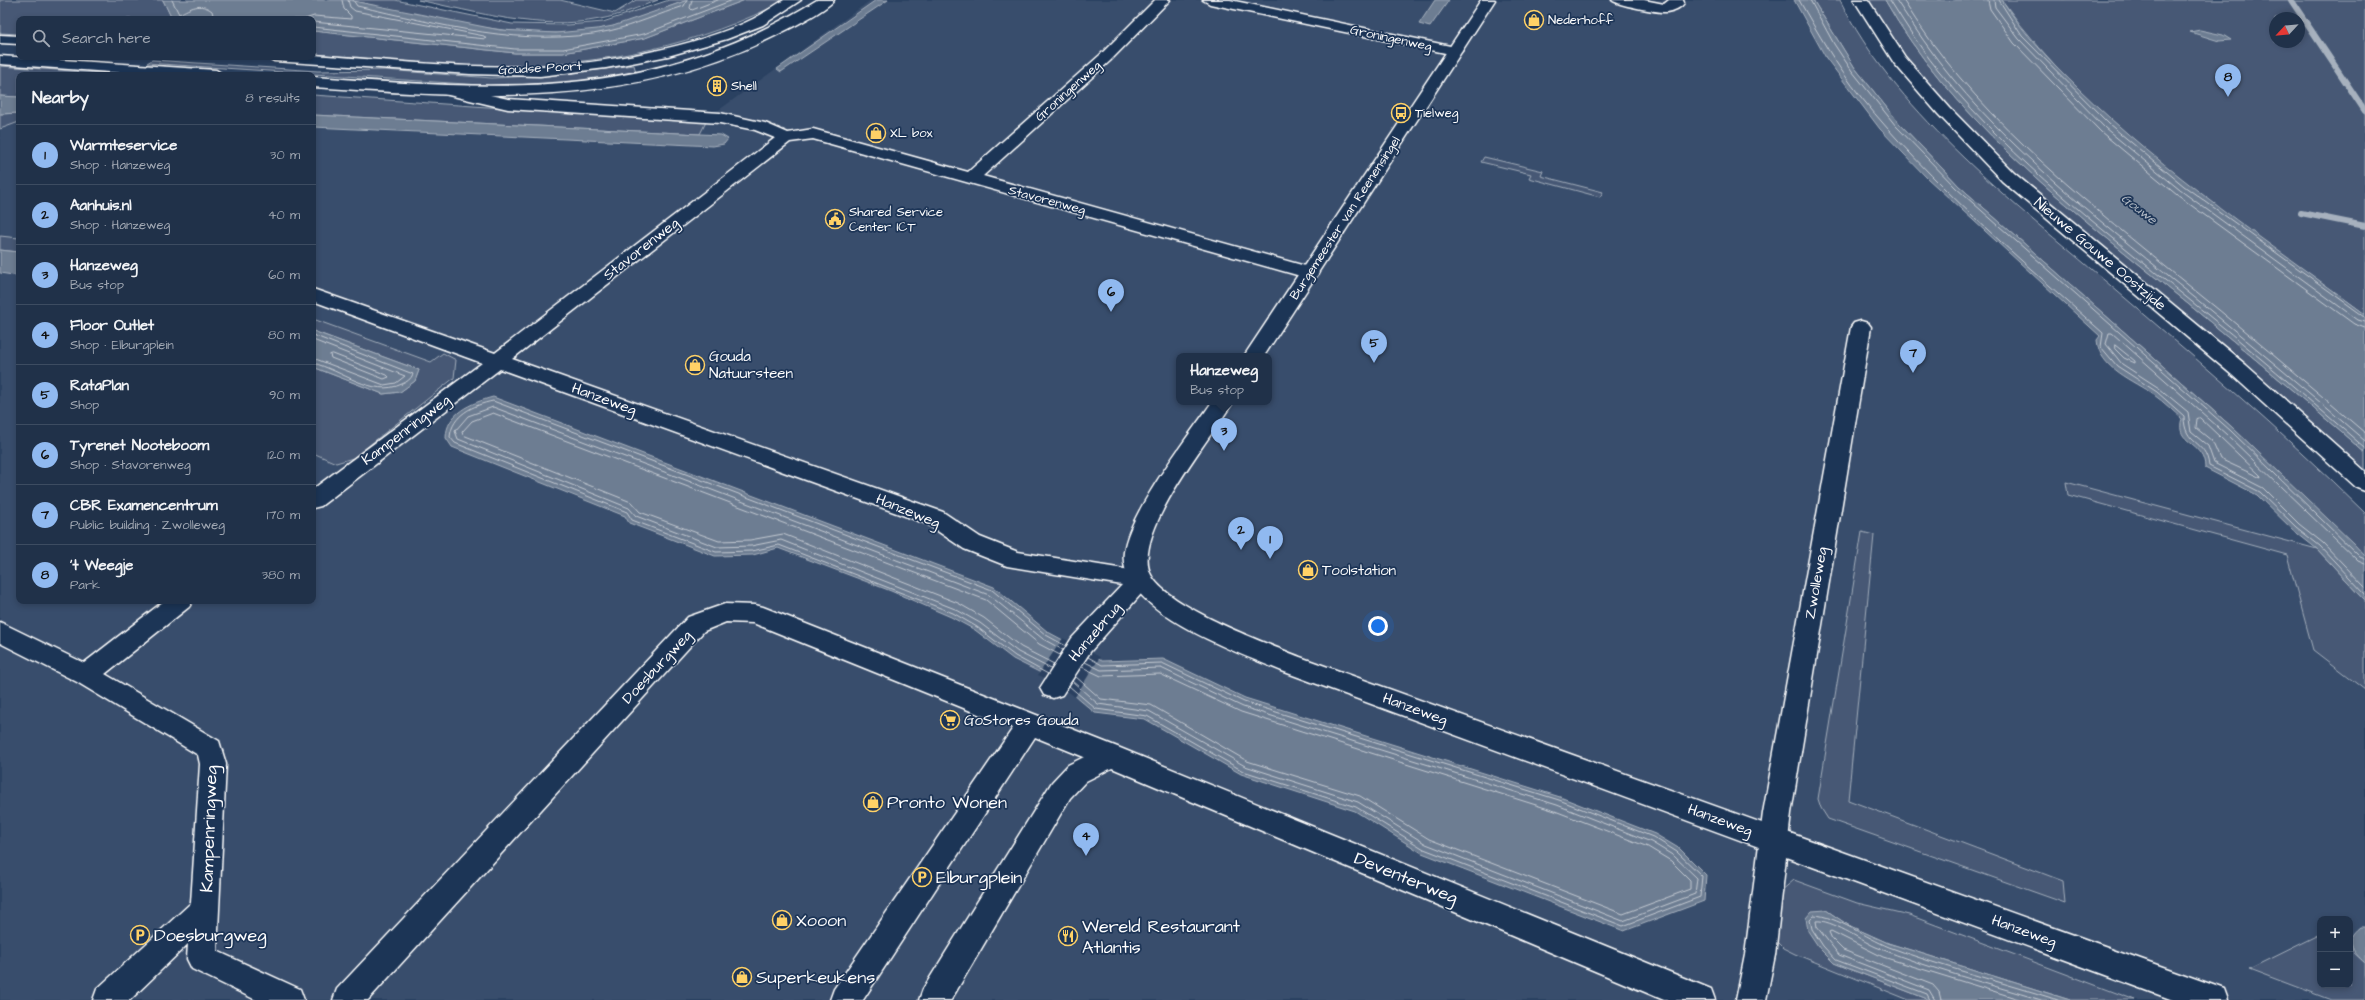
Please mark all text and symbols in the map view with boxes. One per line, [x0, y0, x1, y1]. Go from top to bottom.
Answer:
shop icon: Nederhoff [1523, 9, 1545, 31]
place label: Nederhoff [1548, 11, 1614, 29]
north arrow [2269, 12, 2305, 48]
search box [16, 16, 316, 60]
street label: Groningenweg [1348, 21, 1434, 56]
icon: search [30, 27, 52, 49]
text: Search here [62, 28, 151, 49]
street label: Groningenweg [1031, 56, 1106, 126]
street label: Goudse Poort [498, 57, 583, 79]
pin: 8 [2215, 64, 2241, 97]
building icon: Shell [706, 75, 728, 97]
place label: Shell [731, 77, 757, 95]
text: Nearby [32, 86, 89, 110]
text: 8 results [245, 89, 300, 107]
bus stop icon: Tielweg [1390, 102, 1412, 124]
place label: Tielweg [1415, 104, 1459, 123]
shop icon: XL box [865, 122, 887, 144]
place label: XL box [890, 124, 934, 142]
street label: Burgemeester van Reenensingel [1285, 133, 1405, 304]
text: Warmteservice [70, 135, 177, 156]
text: 1 [44, 146, 46, 164]
text: 30 m [270, 146, 300, 164]
text: Shop · Hanzeweg [70, 156, 170, 174]
street label: Stavorenweg [1006, 181, 1088, 220]
water label: Gouwe [2118, 189, 2161, 229]
street label: Nieuwe Gouwe Oostzijde [2029, 192, 2171, 316]
text: Aanhuis.nl [70, 195, 132, 216]
place label: Shared Service Center ICT [849, 203, 943, 236]
text: 2 [41, 206, 49, 224]
text: 40 m [268, 206, 300, 224]
public building icon: Shared Service Center ICT [824, 208, 846, 230]
street label: Stavorenweg [599, 212, 684, 286]
text: Shop · Hanzeweg [70, 216, 170, 234]
text: Hanzeweg [70, 255, 138, 276]
text: 3 [42, 266, 48, 284]
text: 60 m [268, 266, 300, 284]
text: Bus stop [70, 276, 124, 294]
pin: 6 [1098, 279, 1124, 312]
text: Floor Outlet [70, 315, 154, 336]
text: 4 [41, 326, 49, 344]
text: 80 m [268, 326, 300, 344]
pin: 5 [1361, 330, 1387, 363]
text: Shop · Elburgplein [70, 336, 174, 354]
pin: 7 [1900, 340, 1926, 373]
place label: Gouda Natuursteen [709, 346, 793, 384]
popup [1176, 353, 1272, 405]
shop icon: Gouda Natuursteen [684, 354, 706, 376]
text: Hanzeweg [1190, 360, 1258, 381]
text: RataPlan [70, 375, 129, 396]
street label: Hanzeweg [568, 378, 640, 421]
text: Bus stop [1190, 381, 1244, 399]
text: 5 [40, 386, 50, 404]
text: 90 m [269, 386, 300, 404]
street label: Kampenringweg [357, 390, 456, 471]
text: Shop [70, 396, 99, 414]
pin: 3 [1211, 418, 1237, 451]
text: Tyrenet Nooteboom [70, 435, 209, 456]
text: 6 [41, 446, 49, 464]
text: 120 m [267, 446, 300, 464]
text: Shop · Stavorenweg [70, 456, 191, 474]
street label: Hanzeweg [872, 489, 944, 534]
text: CBR Examencentrum [70, 495, 218, 516]
text: 7 [41, 506, 49, 524]
text: 170 m [267, 506, 300, 524]
text: Public building · Zwolleweg [70, 516, 225, 534]
pin: 2 [1228, 517, 1254, 550]
pin: 1 [1257, 526, 1283, 559]
street label: Zwolleweg [1799, 545, 1834, 621]
text: 't Weegje [70, 555, 133, 576]
shop icon: Toolstation [1297, 559, 1319, 581]
place label: Toolstation [1322, 560, 1397, 581]
text: 8 [41, 566, 49, 584]
text: 380 m [261, 566, 300, 584]
text: Park [70, 576, 100, 594]
street label: Hanzebrug [1064, 598, 1127, 667]
your location [1368, 616, 1388, 636]
street label: Doesburgweg [617, 625, 698, 709]
street label: Hanzeweg [1379, 688, 1451, 731]
supermarket icon: GoStores Gouda [939, 709, 961, 731]
place label: GoStores Gouda [964, 710, 1079, 731]
street label: Kampenringweg [194, 765, 225, 893]
place label: Pronto Wonen [887, 790, 1007, 815]
shop icon: Pronto Wonen [862, 791, 884, 813]
street label: Hanzeweg [1684, 799, 1756, 842]
pin: 4 [1073, 823, 1099, 856]
street label: Deventerweg [1350, 846, 1462, 911]
place label: Elburgplein [936, 865, 1022, 891]
parking icon: Elburgplein [911, 866, 933, 888]
place label: Xooon [796, 908, 846, 933]
shop icon: Xooon [771, 909, 793, 931]
street label: Hanzeweg [1988, 910, 2060, 953]
place label: Wereld Restaurant Atlantis [1082, 914, 1241, 960]
map controls [2317, 916, 2353, 988]
button: + [2317, 916, 2353, 952]
place label: Doesburgweg [154, 923, 267, 949]
parking icon: Doesburgweg [129, 924, 151, 946]
restaurant icon: Wereld Restaurant Atlantis [1057, 925, 1079, 947]
button: − [2317, 952, 2353, 988]
place label: Superkeukens [756, 965, 875, 990]
shop icon: Superkeukens [731, 966, 753, 988]

